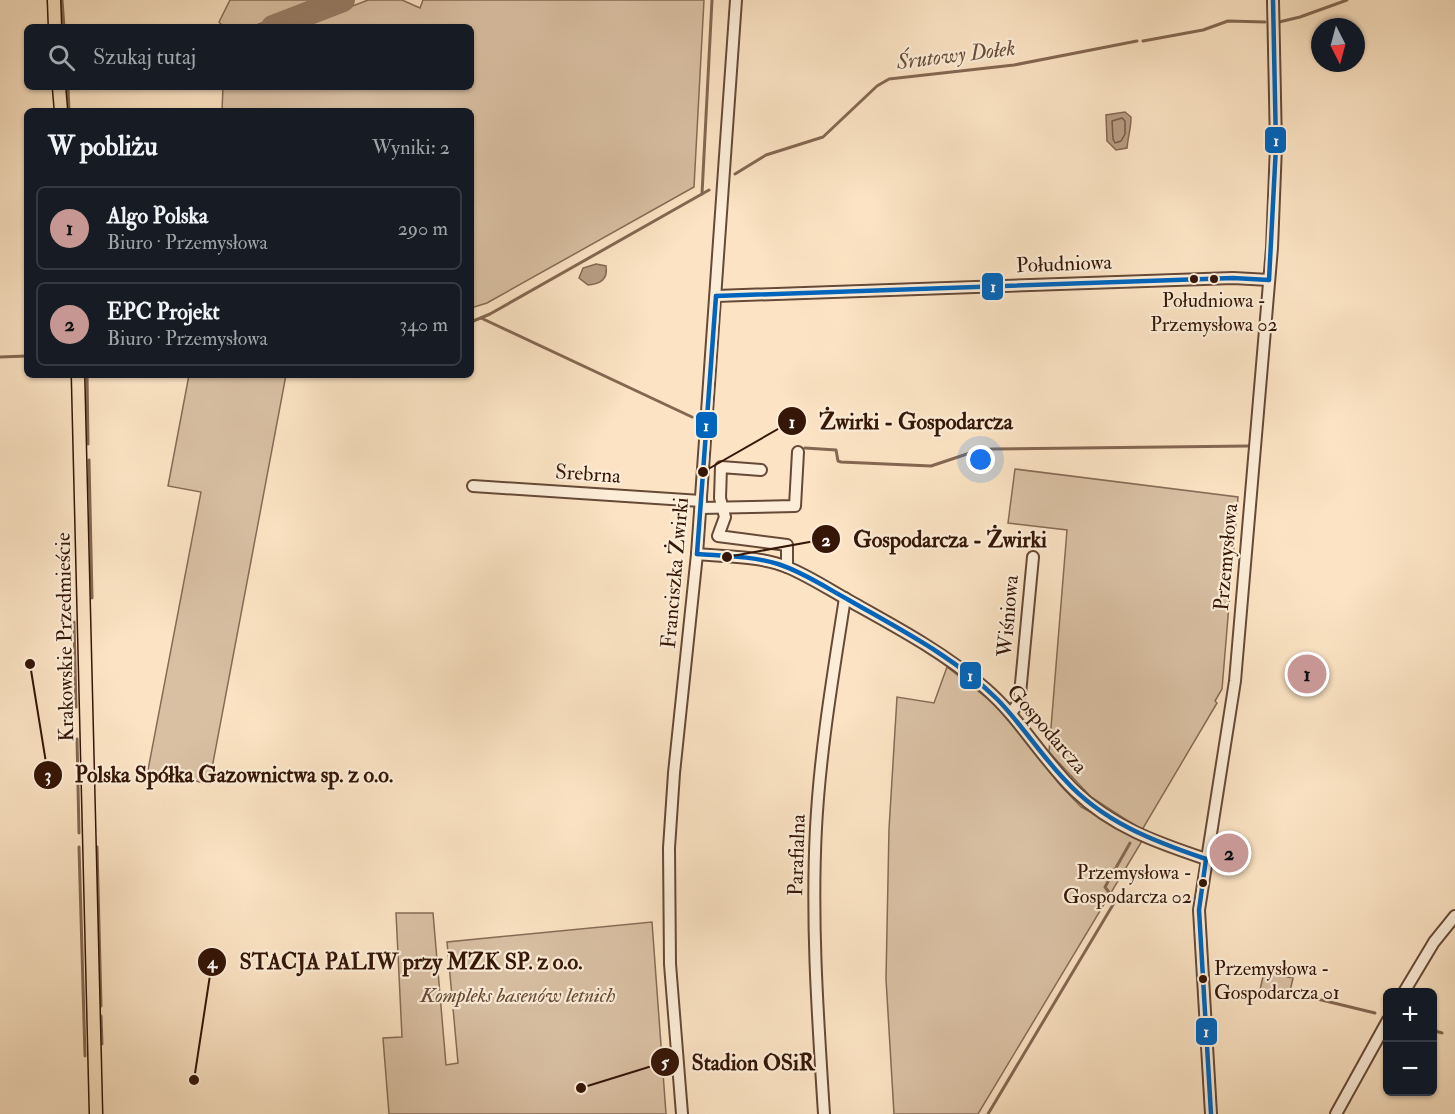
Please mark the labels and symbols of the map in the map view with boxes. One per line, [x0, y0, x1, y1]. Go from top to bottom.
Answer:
north arrow [1311, 18, 1365, 72]
water label: Śrutowy Dołek [894, 33, 1017, 76]
line badge: 1 [1264, 126, 1287, 154]
text: 1 [1273, 131, 1279, 151]
street label: Południowa [1016, 249, 1113, 279]
line badge: 1 [981, 272, 1004, 301]
unlabelled marker [1188, 273, 1200, 285]
marker: Południowa - Przemysłowa 02 [1208, 273, 1220, 285]
text: 1 [990, 277, 996, 297]
place label: Południowa - Przemysłowa 02 [1150, 288, 1278, 337]
callout: Żwirki - Gospodarcza [777, 401, 1025, 441]
text: Żwirki - Gospodarcza [819, 406, 1014, 437]
line badge: 1 [695, 411, 718, 439]
text: 1 [789, 411, 795, 434]
text: 1 [703, 416, 709, 436]
your location [966, 445, 995, 474]
street label: Srebrna [554, 458, 622, 490]
street label: Franciszka Żwirki [655, 496, 695, 650]
street label: Przemysłowa [1208, 502, 1244, 612]
callout: Gospodarcza - Żwirki [811, 519, 1059, 559]
text: Gospodarcza - Żwirki [853, 524, 1047, 555]
text: 2 [821, 529, 831, 552]
street label: Krakowskie Przedmieście [50, 532, 80, 742]
street label: Wiśniowa [991, 574, 1025, 659]
pin: 1 [1288, 652, 1326, 696]
line badge: 1 [959, 661, 982, 690]
text: 1 [967, 666, 973, 686]
street label: Gospodarcza [1001, 679, 1093, 780]
callout: Polska Spółka Gazownictwa sp. z o.o. [33, 755, 406, 795]
text: Polska Spółka Gazownictwa sp. z o.o. [75, 761, 393, 790]
text: 3 [45, 764, 52, 787]
street label: Parafialna [782, 813, 812, 896]
pin: 2 [1210, 830, 1248, 876]
place label: Przemysłowa - Gospodarcza 02 [1063, 860, 1192, 910]
marker: Przemysłowa - Gospodarcza 02 [1197, 877, 1209, 889]
callout: STACJA PALIW przy MZK SP. z o.o. [197, 942, 594, 982]
text: STACJA PALIW przy MZK SP. z o.o. [240, 948, 582, 977]
text: 4 [206, 951, 218, 974]
place label: Przemysłowa - Gospodarcza 01 [1214, 956, 1340, 1006]
marker: Przemysłowa - Gospodarcza 01 [1197, 973, 1209, 985]
park label: Kompleks basenów letnich [419, 982, 616, 1009]
line badge: 1 [1195, 1017, 1218, 1046]
text: 1 [1203, 1022, 1209, 1042]
callout: Stadion OSiR [650, 1042, 827, 1082]
text: Stadion OSiR [691, 1049, 816, 1077]
text: 5 [661, 1051, 670, 1074]

